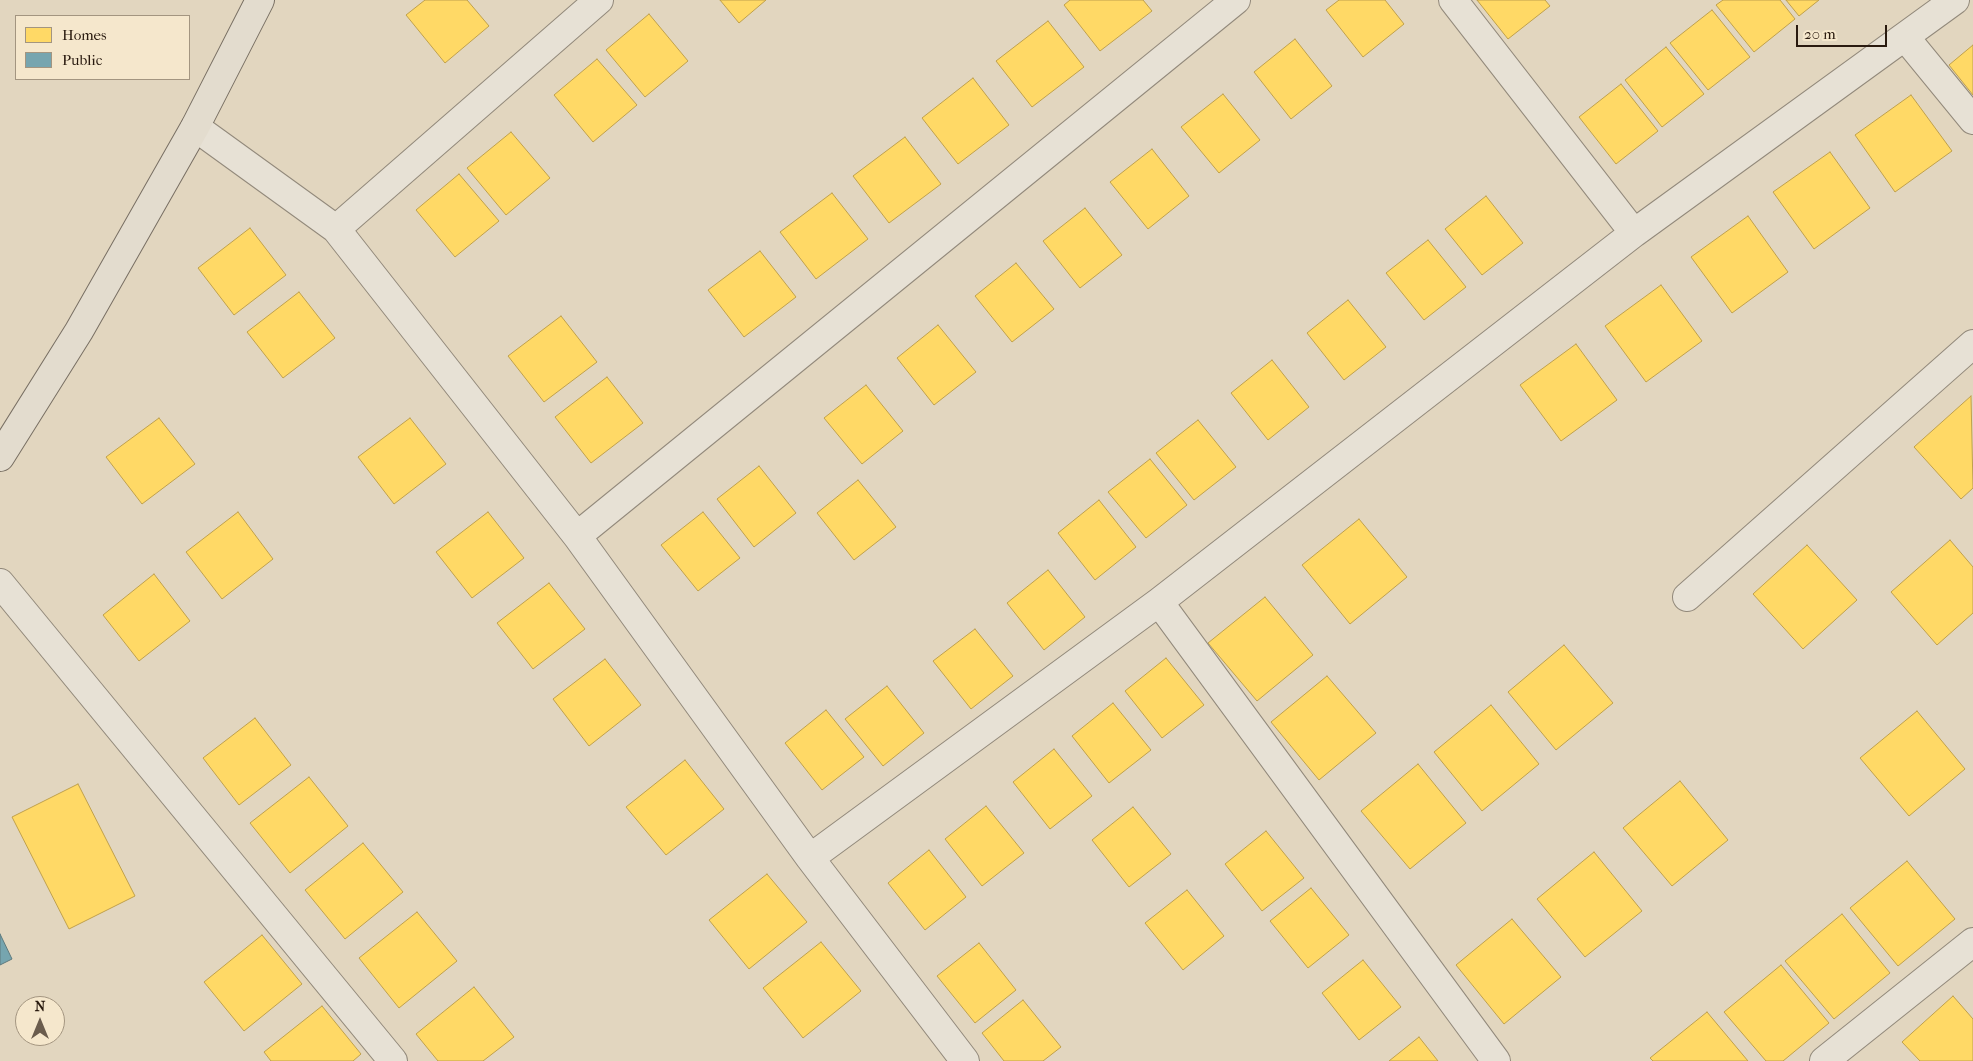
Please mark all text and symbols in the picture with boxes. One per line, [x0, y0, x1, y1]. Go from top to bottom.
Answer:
legend [15, 15, 190, 80]
scale bar [1798, 15, 1889, 47]
text: 20 m [1804, 25, 1836, 43]
text: Homes [62, 26, 107, 44]
text: Public [62, 51, 102, 69]
north arrow [15, 996, 65, 1046]
text: N [35, 998, 45, 1015]

